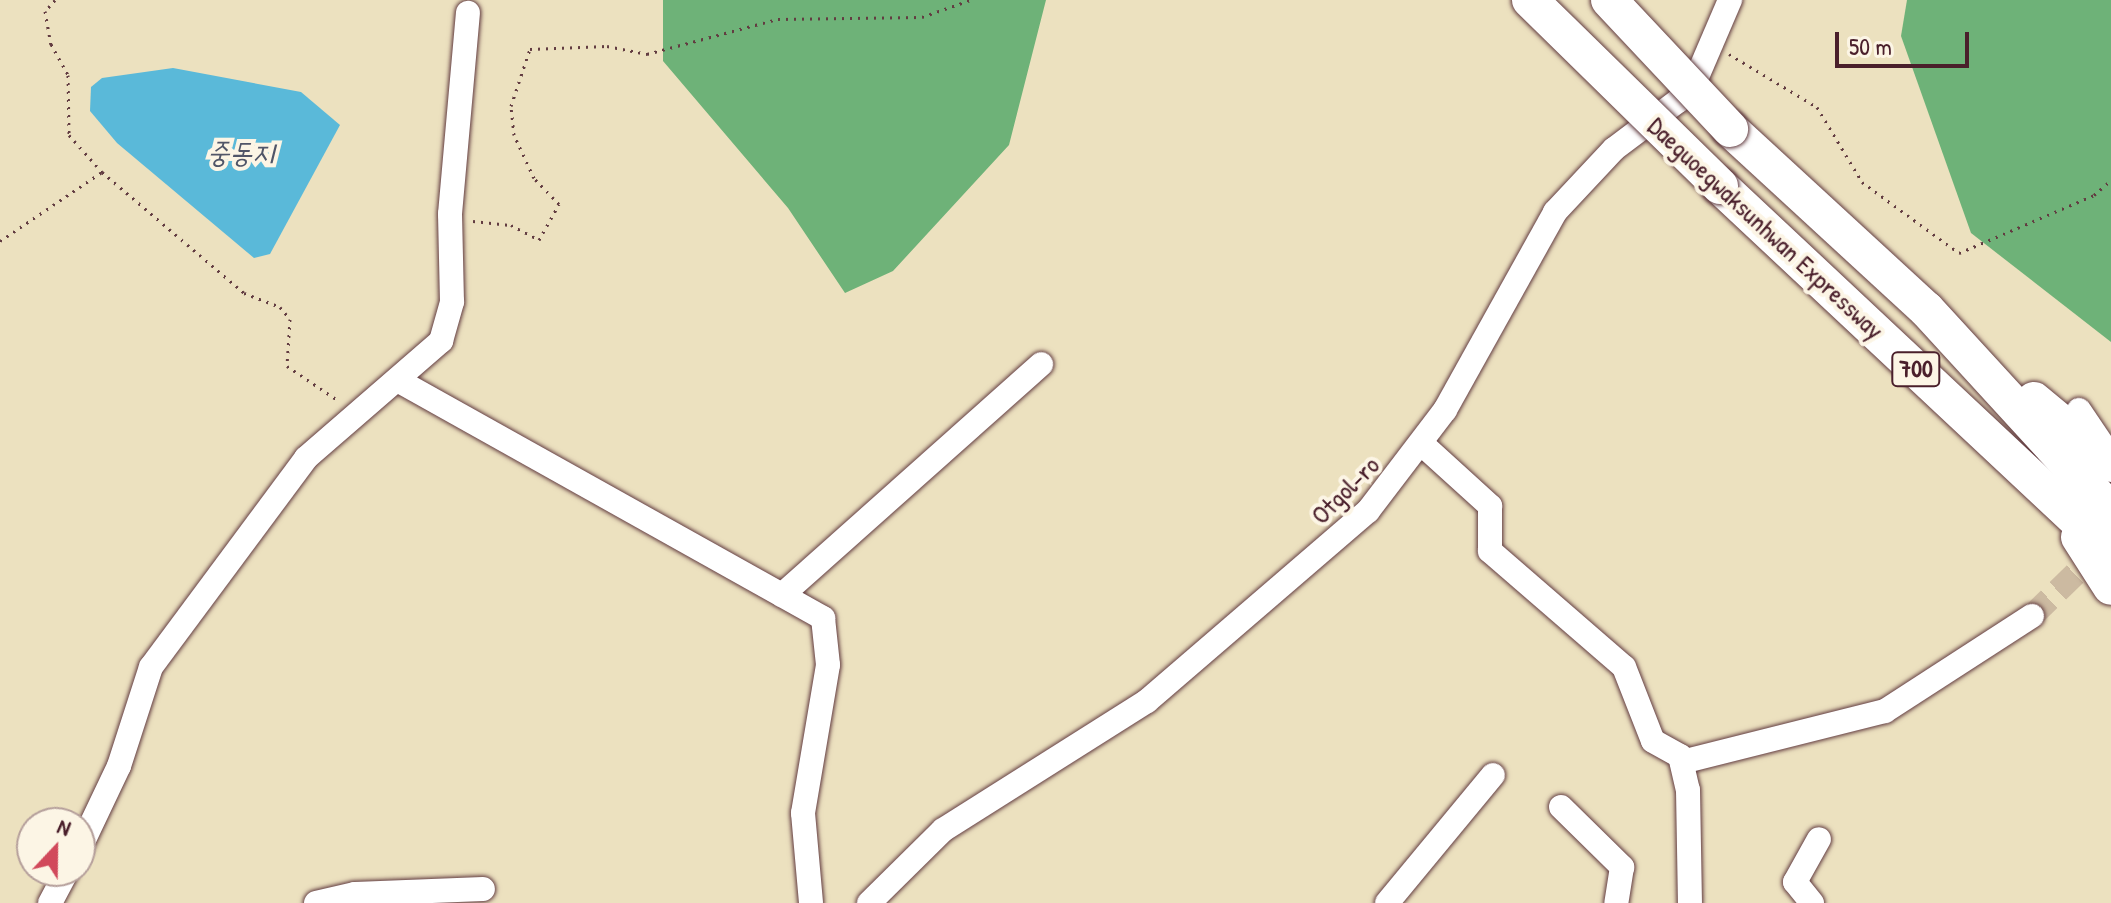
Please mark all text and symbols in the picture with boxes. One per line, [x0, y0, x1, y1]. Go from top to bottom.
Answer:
scale bar [1839, 16, 1973, 66]
text: 50 m [1849, 30, 1892, 62]
street label: Daeguoegwaksunhwan Expressway [1642, 110, 1890, 346]
water label: 중동지 [207, 135, 275, 169]
road number: 700 [1890, 349, 1942, 389]
street label: Otgol-ro [1304, 449, 1386, 531]
north arrow [16, 807, 96, 887]
text: N [53, 810, 75, 843]

